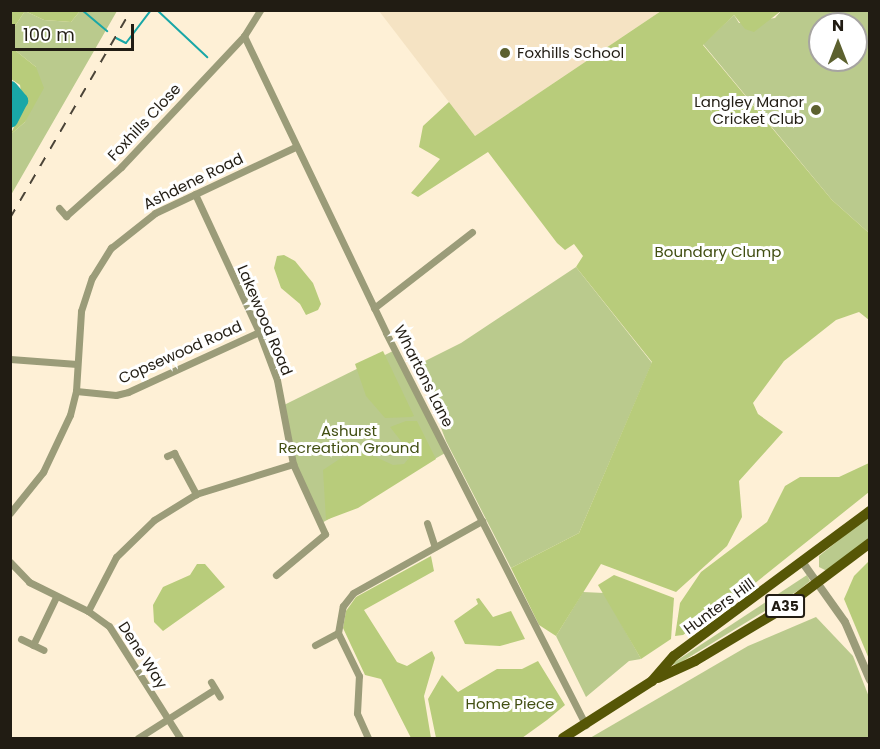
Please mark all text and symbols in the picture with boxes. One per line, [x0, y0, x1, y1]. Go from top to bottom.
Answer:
scale bar [15, 12, 136, 50]
north arrow [808, 12, 868, 72]
text: N [832, 14, 844, 37]
text: 100 m [23, 22, 75, 47]
place label: Foxhills School [517, 44, 624, 62]
marker: Foxhills School [498, 46, 512, 60]
street label: Foxhills Close [104, 80, 184, 164]
place label: Langley Manor Cricket Club [694, 92, 804, 127]
marker: Langley Manor Cricket Club [809, 103, 823, 117]
street label: Ashdene Road [140, 149, 246, 213]
park label: Boundary Clump [655, 243, 781, 261]
street label: Lakewood Road [234, 262, 296, 378]
street label: Copsewood Road [116, 317, 244, 387]
street label: Whartons Lane [391, 322, 457, 430]
park label: Ashurst Recreation Ground [278, 421, 420, 456]
street label: Hunters Hill [680, 574, 758, 638]
road number: A35 [764, 595, 806, 617]
street label: Dene Way [115, 618, 171, 692]
park label: Home Piece [466, 695, 554, 713]

